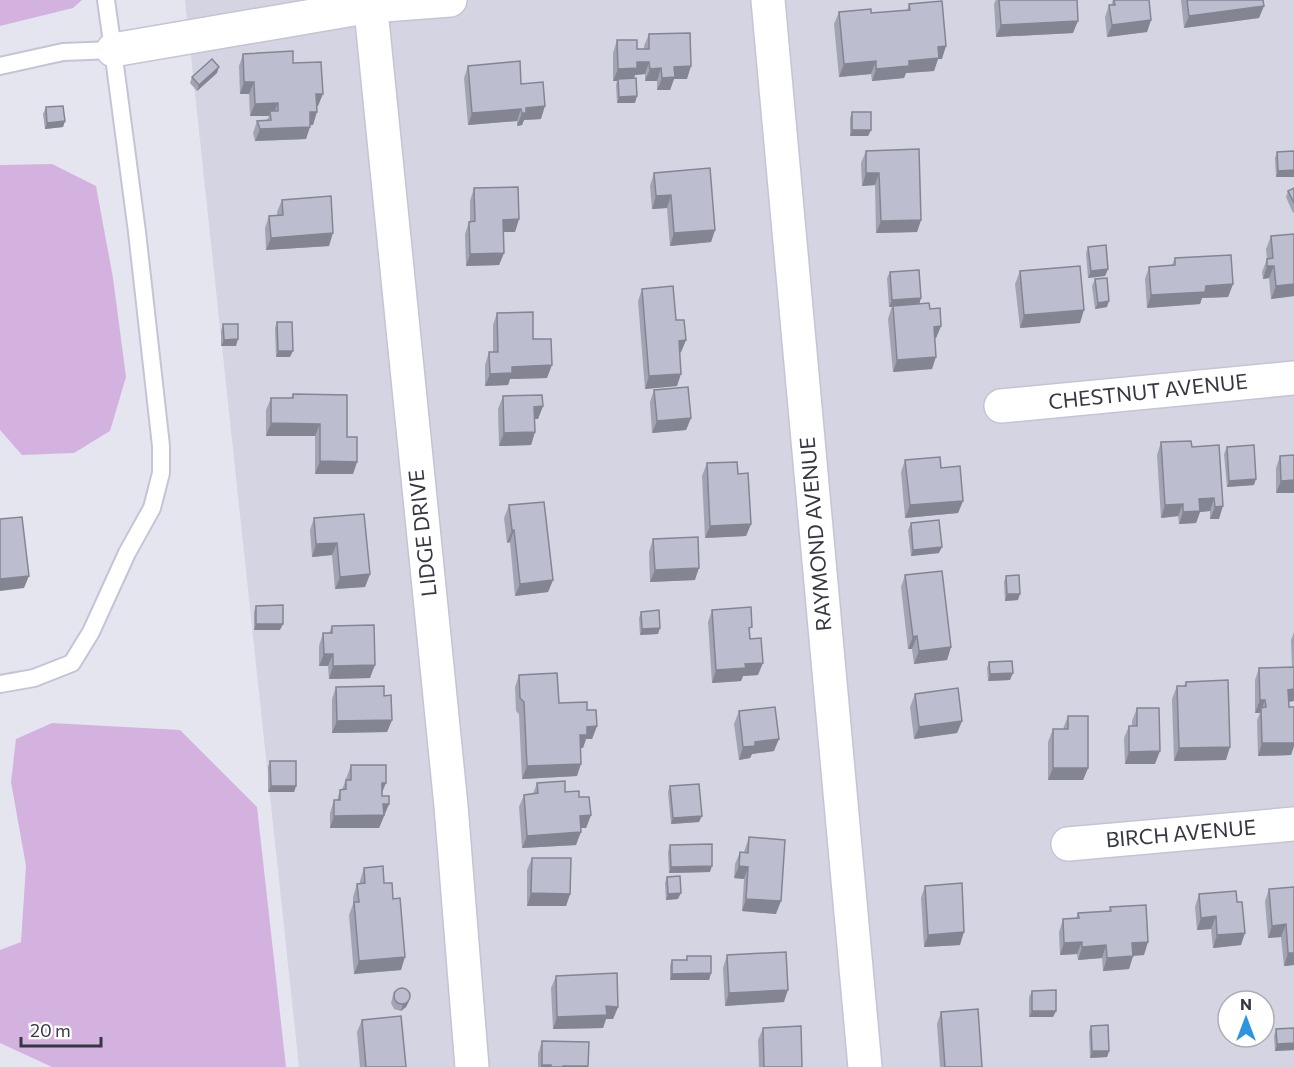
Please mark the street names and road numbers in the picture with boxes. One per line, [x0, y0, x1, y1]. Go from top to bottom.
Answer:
street label: CHESTNUT AVENUE [1047, 368, 1249, 413]
street label: RAYMOND AVENUE [794, 436, 835, 632]
street label: LIDGE DRIVE [402, 468, 441, 598]
street label: BIRCH AVENUE [1105, 813, 1257, 852]

